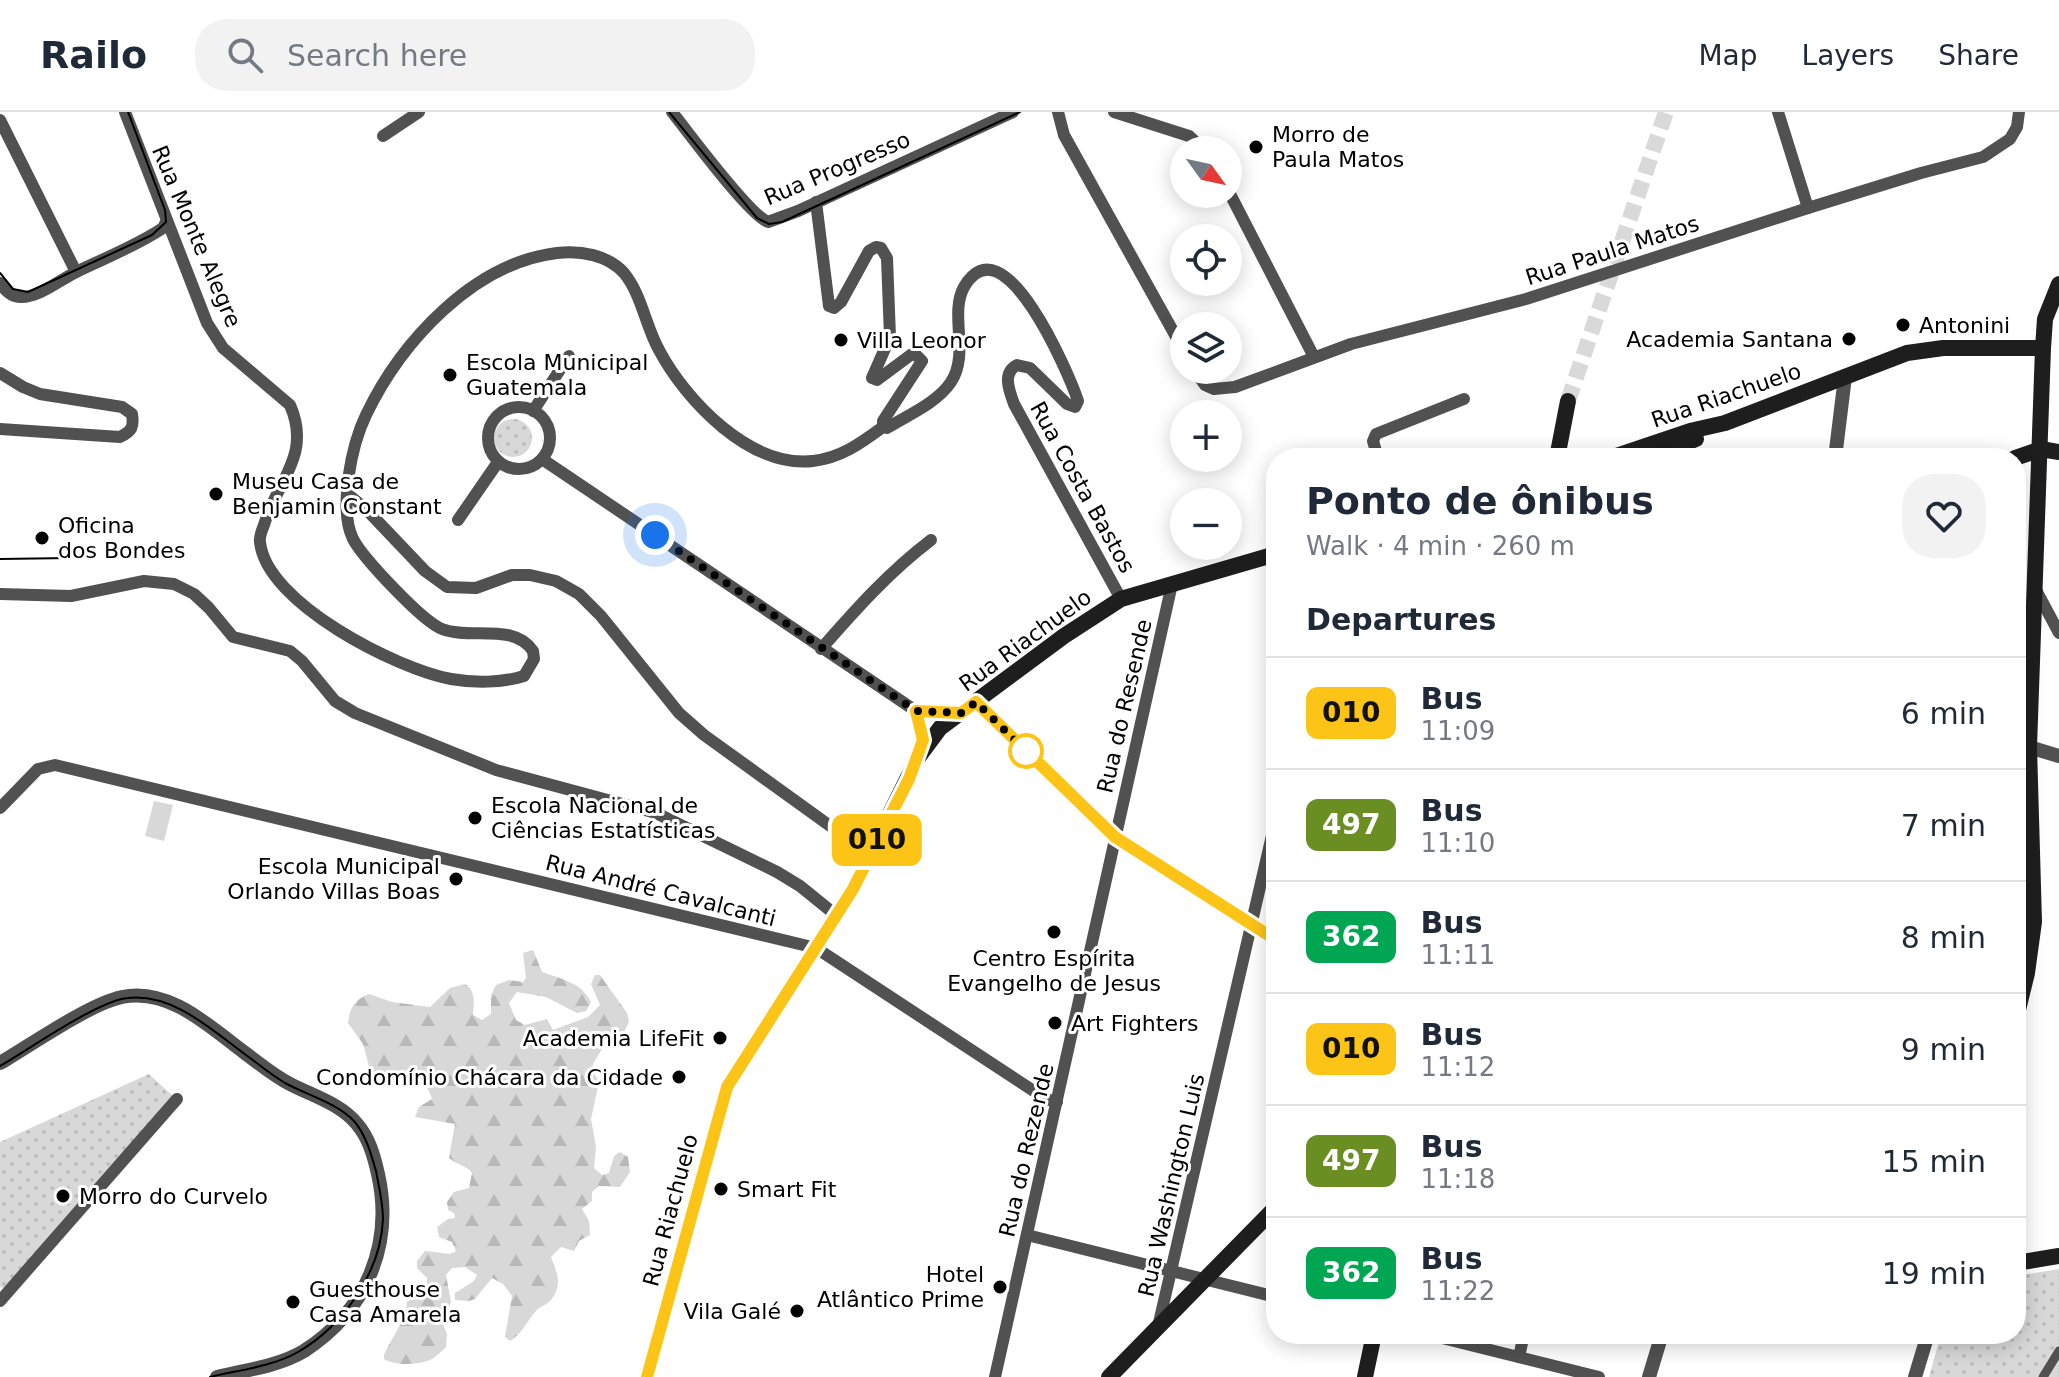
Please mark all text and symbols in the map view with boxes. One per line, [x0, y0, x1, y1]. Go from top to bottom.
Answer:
search box [195, 19, 755, 91]
text: Railo [40, 33, 147, 77]
icon: search [223, 33, 267, 77]
text: Search here [287, 38, 467, 73]
text: Map [1698, 39, 1758, 72]
text: Layers [1802, 39, 1894, 72]
text: Share [1938, 39, 2019, 72]
place label: Morro de Paula Matos [1272, 122, 1404, 172]
street label: Rua Progresso [760, 126, 914, 210]
north arrow [1170, 136, 1242, 208]
map controls [1170, 136, 1242, 560]
marker: Morro de Paula Matos [1247, 138, 1265, 156]
street label: Rua Monte Alegre [147, 142, 246, 331]
street label: Rua Paula Matos [1522, 211, 1702, 290]
button: locate [1170, 224, 1242, 296]
button: layers [1170, 312, 1242, 384]
place label: Antonini [1919, 313, 2010, 338]
marker: Antonini [1894, 316, 1912, 334]
place label: Academia Santana [1626, 327, 1833, 352]
place label: Villa Leonor [857, 328, 987, 353]
marker: Academia Santana [1840, 330, 1858, 348]
marker: Villa Leonor [832, 331, 850, 349]
place label: Escola Municipal Guatemala [466, 350, 648, 400]
street label: Rua Riachuelo [1648, 358, 1804, 433]
marker: Escola Municipal Guatemala [441, 366, 459, 384]
street label: Rua Costa Bastos [1025, 397, 1140, 577]
button: + [1170, 400, 1242, 472]
place label: Museu Casa de Benjamin Constant [232, 469, 442, 519]
button: heart [1902, 474, 1986, 558]
text: Ponto de ônibus [1306, 479, 1654, 523]
marker: Museu Casa de Benjamin Constant [207, 485, 225, 503]
button: − [1170, 488, 1242, 560]
place label: Oficina dos Bondes [58, 513, 185, 563]
your location [635, 515, 675, 555]
marker: Oficina dos Bondes [33, 529, 51, 547]
text: Walk · 4 min · 260 m [1306, 531, 1575, 561]
street label: Rua Riachuelo [955, 584, 1096, 697]
text: Departures [1306, 602, 1496, 637]
street label: Rua do Resende [1092, 617, 1157, 795]
text: Bus [1420, 681, 1483, 716]
text: 010 [1322, 696, 1380, 729]
text: 6 min [1901, 696, 1986, 731]
text: 11:09 [1420, 716, 1495, 746]
unlabelled marker [1009, 734, 1043, 768]
place label: Escola Nacional de Ciências Estatísticas [491, 793, 716, 843]
text: Bus [1420, 793, 1483, 828]
text: 497 [1322, 808, 1380, 841]
text: 7 min [1901, 808, 1986, 843]
marker: Escola Nacional de Ciências Estatísticas [466, 809, 484, 827]
line badge: 010 [831, 814, 923, 866]
text: 010 [848, 823, 906, 856]
text: 11:10 [1420, 828, 1495, 858]
street label: Rua André Cavalcanti [543, 850, 779, 931]
place label: Escola Municipal Orlando Villas Boas [227, 854, 440, 904]
marker: Escola Municipal Orlando Villas Boas [447, 870, 465, 888]
text: Bus [1420, 905, 1483, 940]
text: 362 [1322, 920, 1380, 953]
text: 8 min [1901, 920, 1986, 955]
marker: Centro Espírita Evangelho de Jesus [1045, 923, 1063, 941]
text: 11:11 [1420, 940, 1495, 970]
place label: Centro Espírita Evangelho de Jesus [947, 946, 1161, 996]
place label: Art Fighters [1071, 1011, 1198, 1036]
marker: Art Fighters [1046, 1014, 1064, 1032]
text: Bus [1420, 1017, 1483, 1052]
place label: Academia LifeFit [523, 1026, 704, 1051]
marker: Academia LifeFit [711, 1029, 729, 1047]
text: 010 [1322, 1032, 1380, 1065]
text: 9 min [1901, 1032, 1986, 1067]
text: 11:12 [1420, 1052, 1495, 1082]
street label: Rua do Rezende [994, 1061, 1059, 1239]
place label: Condomínio Chácara da Cidade [316, 1065, 663, 1090]
marker: Condomínio Chácara da Cidade [670, 1068, 688, 1086]
street label: Rua Washington Luis [1134, 1071, 1209, 1299]
text: Bus [1420, 1129, 1483, 1164]
street label: Rua Riachuelo [638, 1131, 703, 1289]
text: 497 [1322, 1144, 1380, 1177]
text: 15 min [1882, 1144, 1986, 1179]
text: 11:18 [1420, 1164, 1495, 1194]
place label: Smart Fit [737, 1177, 837, 1202]
marker: Smart Fit [712, 1180, 730, 1198]
place label: Morro do Curvelo [79, 1184, 268, 1209]
marker: Morro do Curvelo [54, 1187, 72, 1205]
text: Bus [1420, 1241, 1483, 1276]
text: 362 [1322, 1256, 1380, 1289]
text: 19 min [1882, 1256, 1986, 1291]
place label: Hotel Atlântico Prime [817, 1262, 984, 1312]
text: 11:22 [1420, 1276, 1495, 1306]
place label: Guesthouse Casa Amarela [309, 1277, 461, 1327]
marker: Hotel Atlântico Prime [991, 1278, 1009, 1296]
marker: Guesthouse Casa Amarela [284, 1293, 302, 1311]
place label: Vila Galé [684, 1299, 781, 1324]
marker: Vila Galé [788, 1302, 806, 1320]

